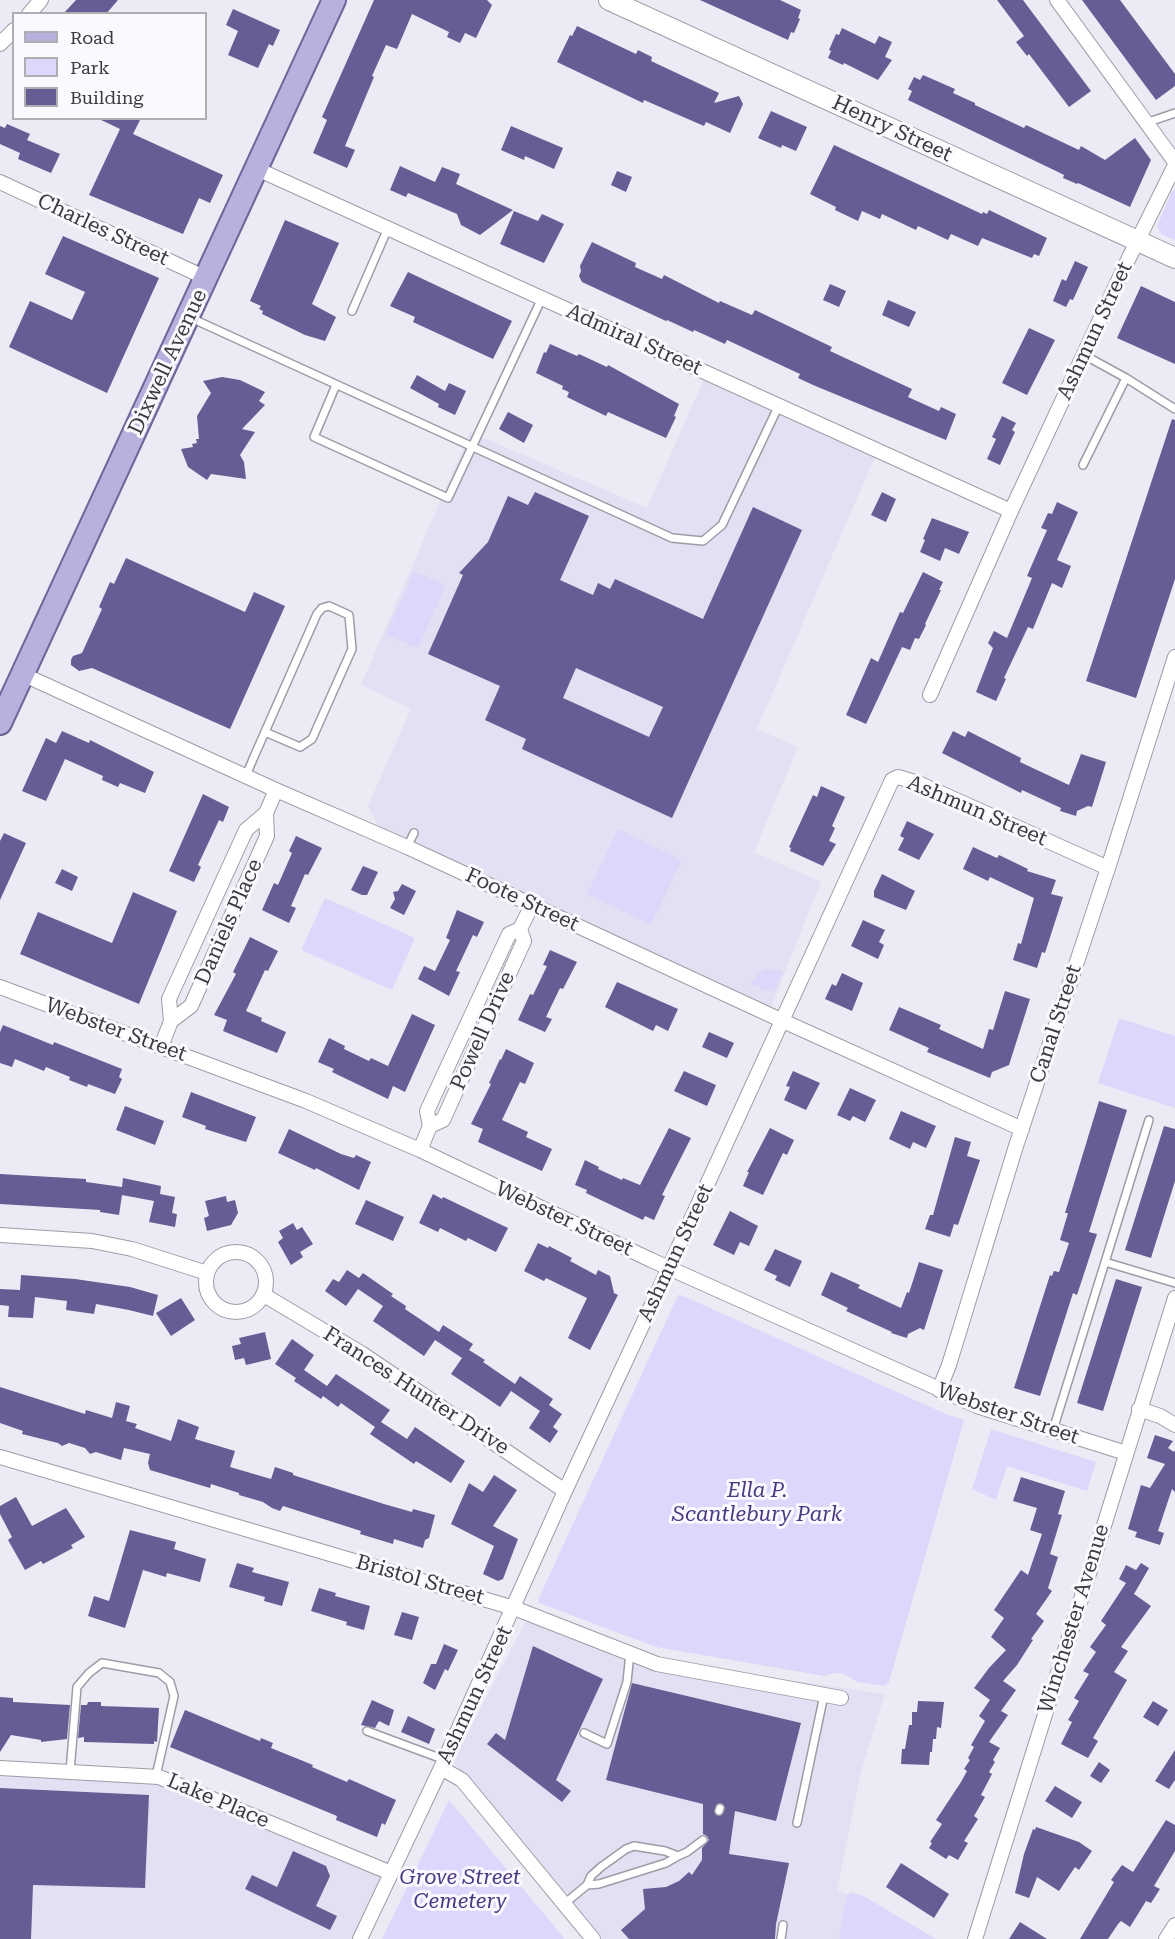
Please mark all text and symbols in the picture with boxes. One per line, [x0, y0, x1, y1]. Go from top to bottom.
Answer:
legend [12, 12, 207, 120]
text: Road [70, 27, 114, 48]
text: Park [70, 57, 110, 78]
text: Building [70, 87, 144, 108]
street label: Henry Street [828, 90, 956, 168]
street label: Charles Street [33, 189, 173, 271]
street label: Ashmun Street [1052, 258, 1138, 404]
street label: Dixwell Avenue [123, 285, 213, 439]
street label: Admiral Street [562, 299, 706, 381]
street label: Ashmun Street [903, 770, 1051, 852]
street label: Daniels Place [190, 855, 268, 989]
street label: Foote Street [461, 863, 583, 937]
street label: Canal Street [1025, 961, 1087, 1087]
street label: Powell Drive [446, 968, 520, 1094]
street label: Webster Street [42, 993, 190, 1067]
street label: Webster Street [491, 1176, 637, 1262]
street label: Ashmun Street [633, 1180, 719, 1326]
street label: Frances Hunter Drive [318, 1322, 514, 1460]
street label: Webster Street [934, 1378, 1082, 1450]
park label: Ella P. Scantlebury Park [672, 1478, 842, 1528]
street label: Winchester Avenue [1033, 1521, 1115, 1717]
street label: Bristol Street [353, 1550, 487, 1610]
street label: Ashmun Street [432, 1622, 518, 1768]
street label: Lake Place [163, 1768, 273, 1834]
park label: Grove Street Cemetery [399, 1865, 521, 1915]

